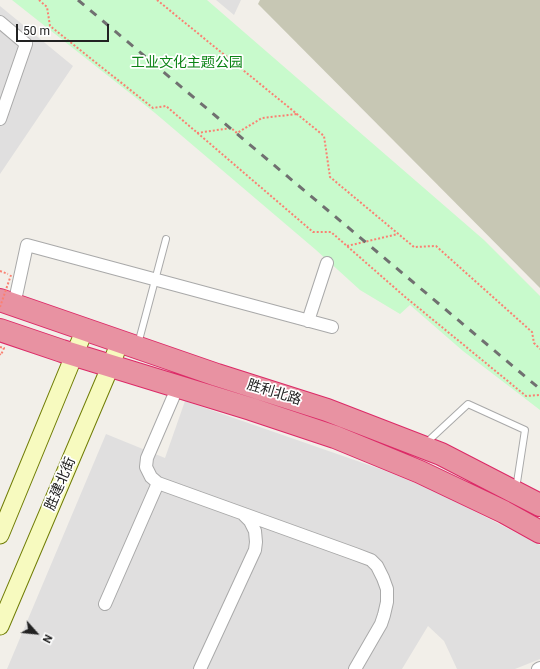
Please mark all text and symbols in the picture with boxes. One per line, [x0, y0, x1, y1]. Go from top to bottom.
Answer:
scale bar [18, 16, 111, 42]
text: 50 m [23, 24, 50, 38]
park label: 工业文化主题公园 [131, 55, 243, 71]
street label: 胜利北路 [245, 377, 303, 409]
street label: 胜建北街 [42, 455, 80, 513]
north arrow [16, 613, 56, 653]
text: N [40, 632, 55, 645]

